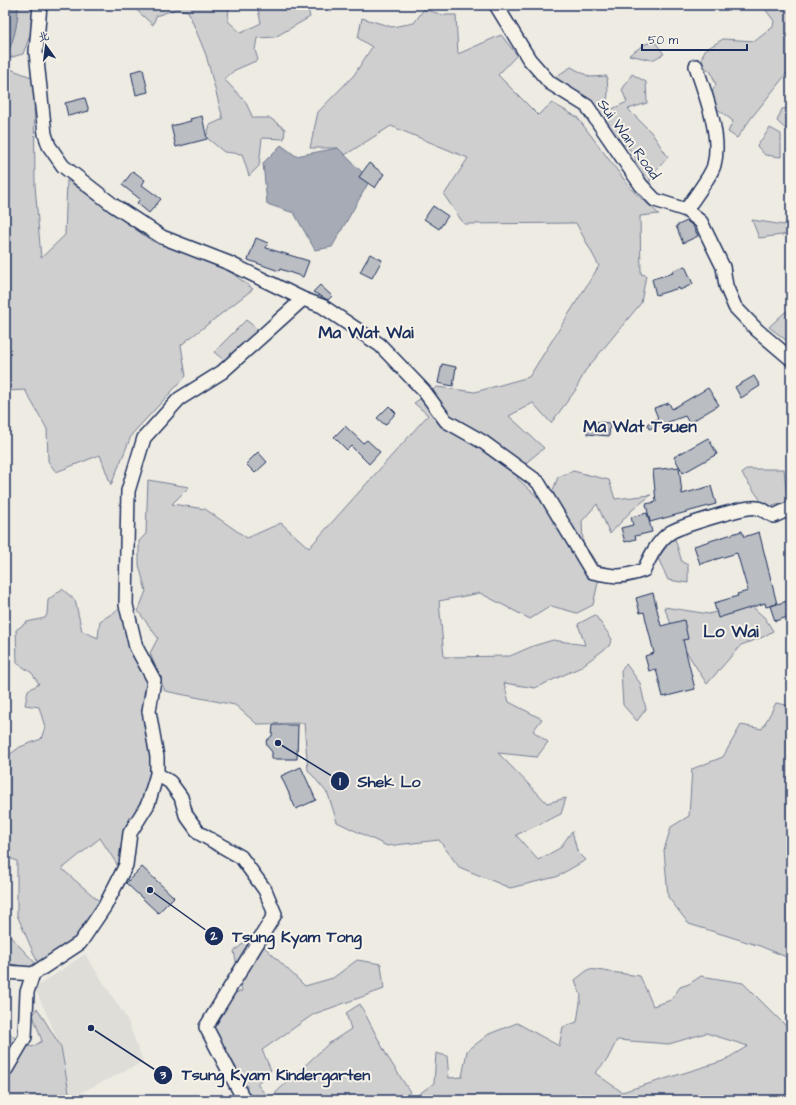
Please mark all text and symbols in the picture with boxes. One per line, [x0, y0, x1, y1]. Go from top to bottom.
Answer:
north arrow [26, 26, 66, 66]
scale bar [642, 26, 747, 52]
text: 北 [37, 28, 51, 45]
text: 50 m [648, 32, 679, 49]
street label: Sui Wan Road [592, 95, 665, 184]
district label: Ma Wat Wai [318, 321, 414, 345]
district label: Ma Wat Tsuen [583, 415, 697, 439]
district label: Lo Wai [703, 620, 759, 644]
callout: Shek Lo [330, 767, 429, 795]
text: Shek Lo [356, 771, 422, 793]
text: 1 [339, 773, 341, 790]
callout: Tsung Kyam Tong [204, 922, 370, 950]
text: Tsung Kyam Tong [231, 926, 362, 950]
text: 2 [210, 928, 218, 945]
callout: Tsung Kyam Kindergarten [153, 1061, 378, 1089]
text: Tsung Kyam Kindergarten [181, 1064, 370, 1088]
text: 3 [159, 1067, 167, 1084]

